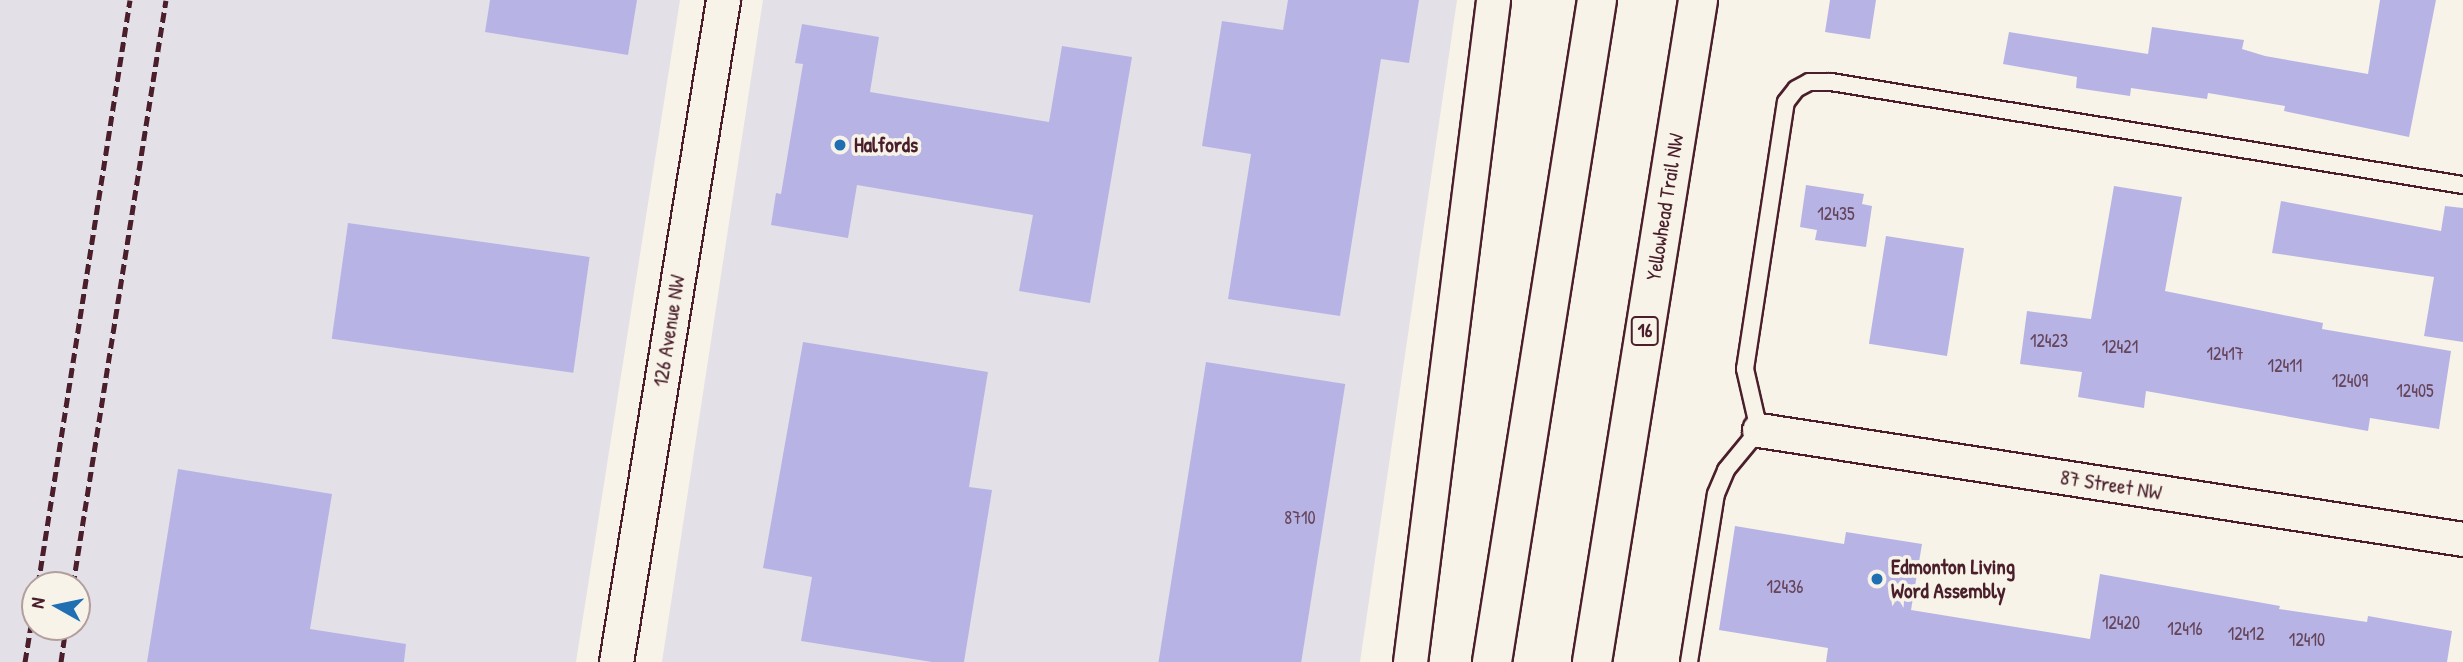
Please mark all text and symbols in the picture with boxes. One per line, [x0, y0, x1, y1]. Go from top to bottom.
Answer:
place label: Halfords [854, 132, 918, 158]
street label: Yellowhead Trail NW [1641, 132, 1689, 282]
marker: Halfords [832, 137, 848, 153]
house number: 12435 [1817, 203, 1855, 225]
street label: 126 Avenue NW [648, 273, 690, 389]
road number: 16 [1629, 316, 1661, 346]
house number: 12423 [2030, 330, 2068, 352]
house number: 12421 [2102, 336, 2138, 358]
house number: 12417 [2206, 343, 2244, 365]
house number: 12411 [2268, 355, 2302, 377]
house number: 12409 [2332, 370, 2368, 392]
house number: 12405 [2396, 380, 2434, 402]
street label: 87 Street NW [2059, 465, 2163, 505]
house number: 8710 [1284, 507, 1316, 529]
place label: Edmonton Living Word Assembly [1891, 554, 2015, 604]
north arrow [21, 571, 91, 641]
marker: Edmonton Living Word Assembly [1869, 571, 1885, 587]
house number: 12436 [1767, 576, 1803, 598]
text: N [24, 596, 51, 610]
house number: 12420 [2102, 612, 2140, 634]
house number: 12416 [2167, 618, 2203, 640]
house number: 12412 [2228, 623, 2264, 645]
house number: 12410 [2289, 629, 2325, 651]

